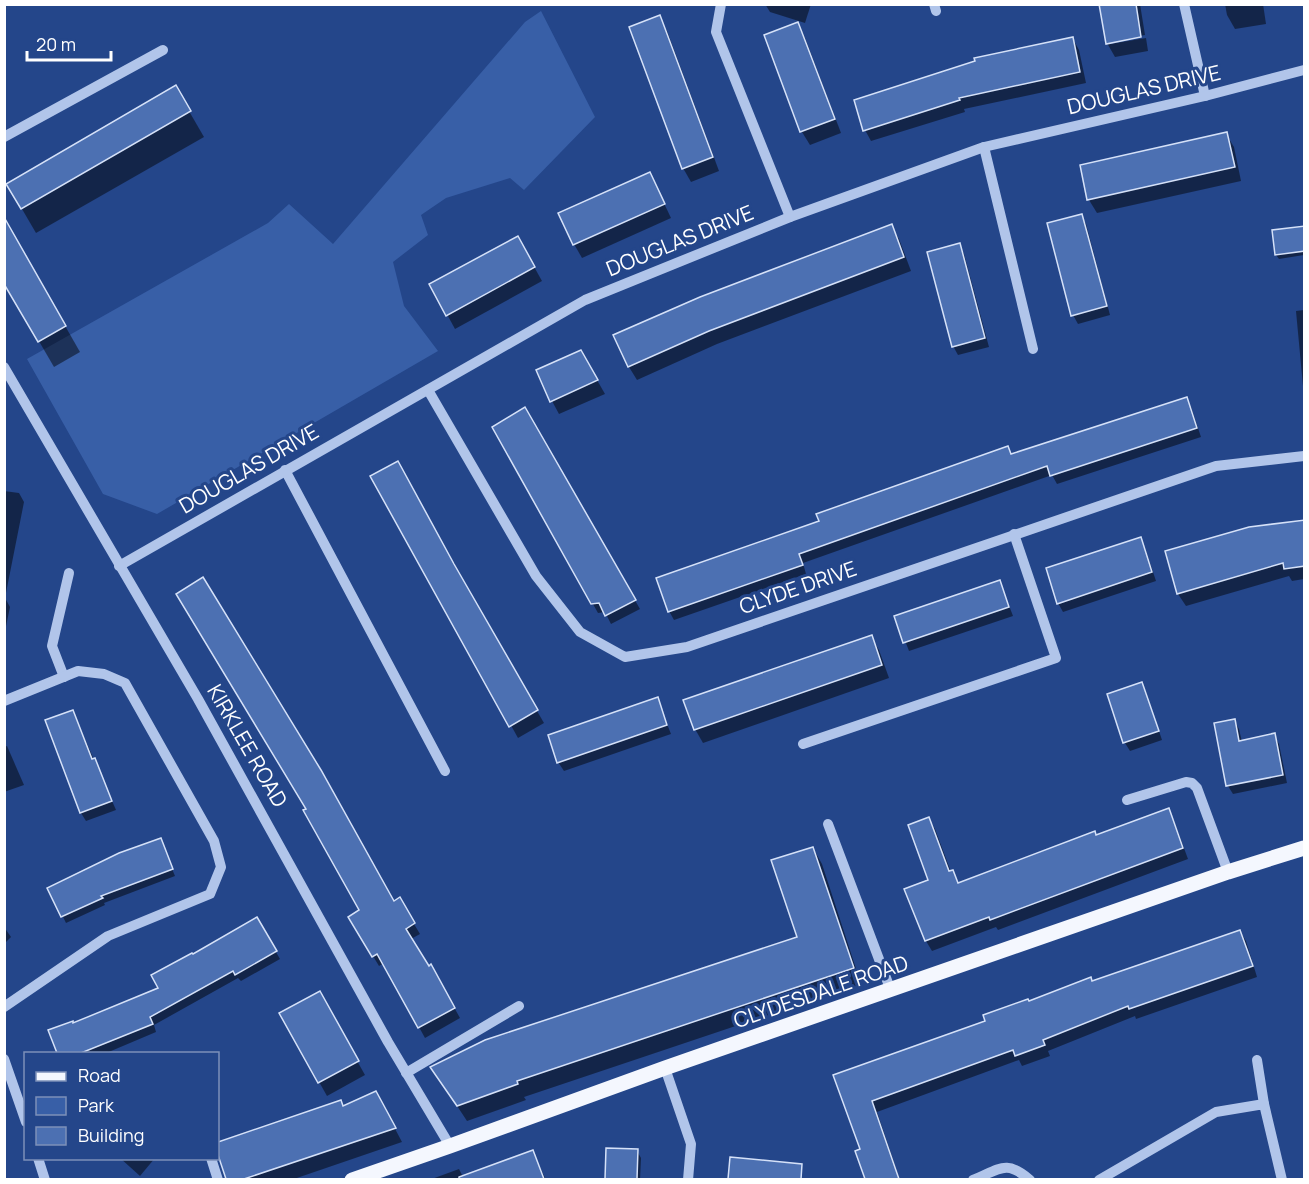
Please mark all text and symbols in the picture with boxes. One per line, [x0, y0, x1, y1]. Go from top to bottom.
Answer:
scale bar [27, 24, 111, 62]
text: 20 m [36, 32, 76, 56]
street label: DOUGLAS DRIVE [1064, 58, 1223, 120]
street label: DOUGLAS DRIVE [602, 198, 757, 282]
street label: DOUGLAS DRIVE [174, 417, 323, 519]
street label: CLYDE DRIVE [735, 554, 860, 620]
street label: KIRKLEE ROAD [201, 679, 294, 812]
street label: CLYDESDALE ROAD [730, 948, 912, 1034]
legend [24, 1052, 219, 1160]
text: Road [78, 1063, 121, 1087]
text: Park [78, 1093, 115, 1117]
text: Building [78, 1123, 144, 1147]

